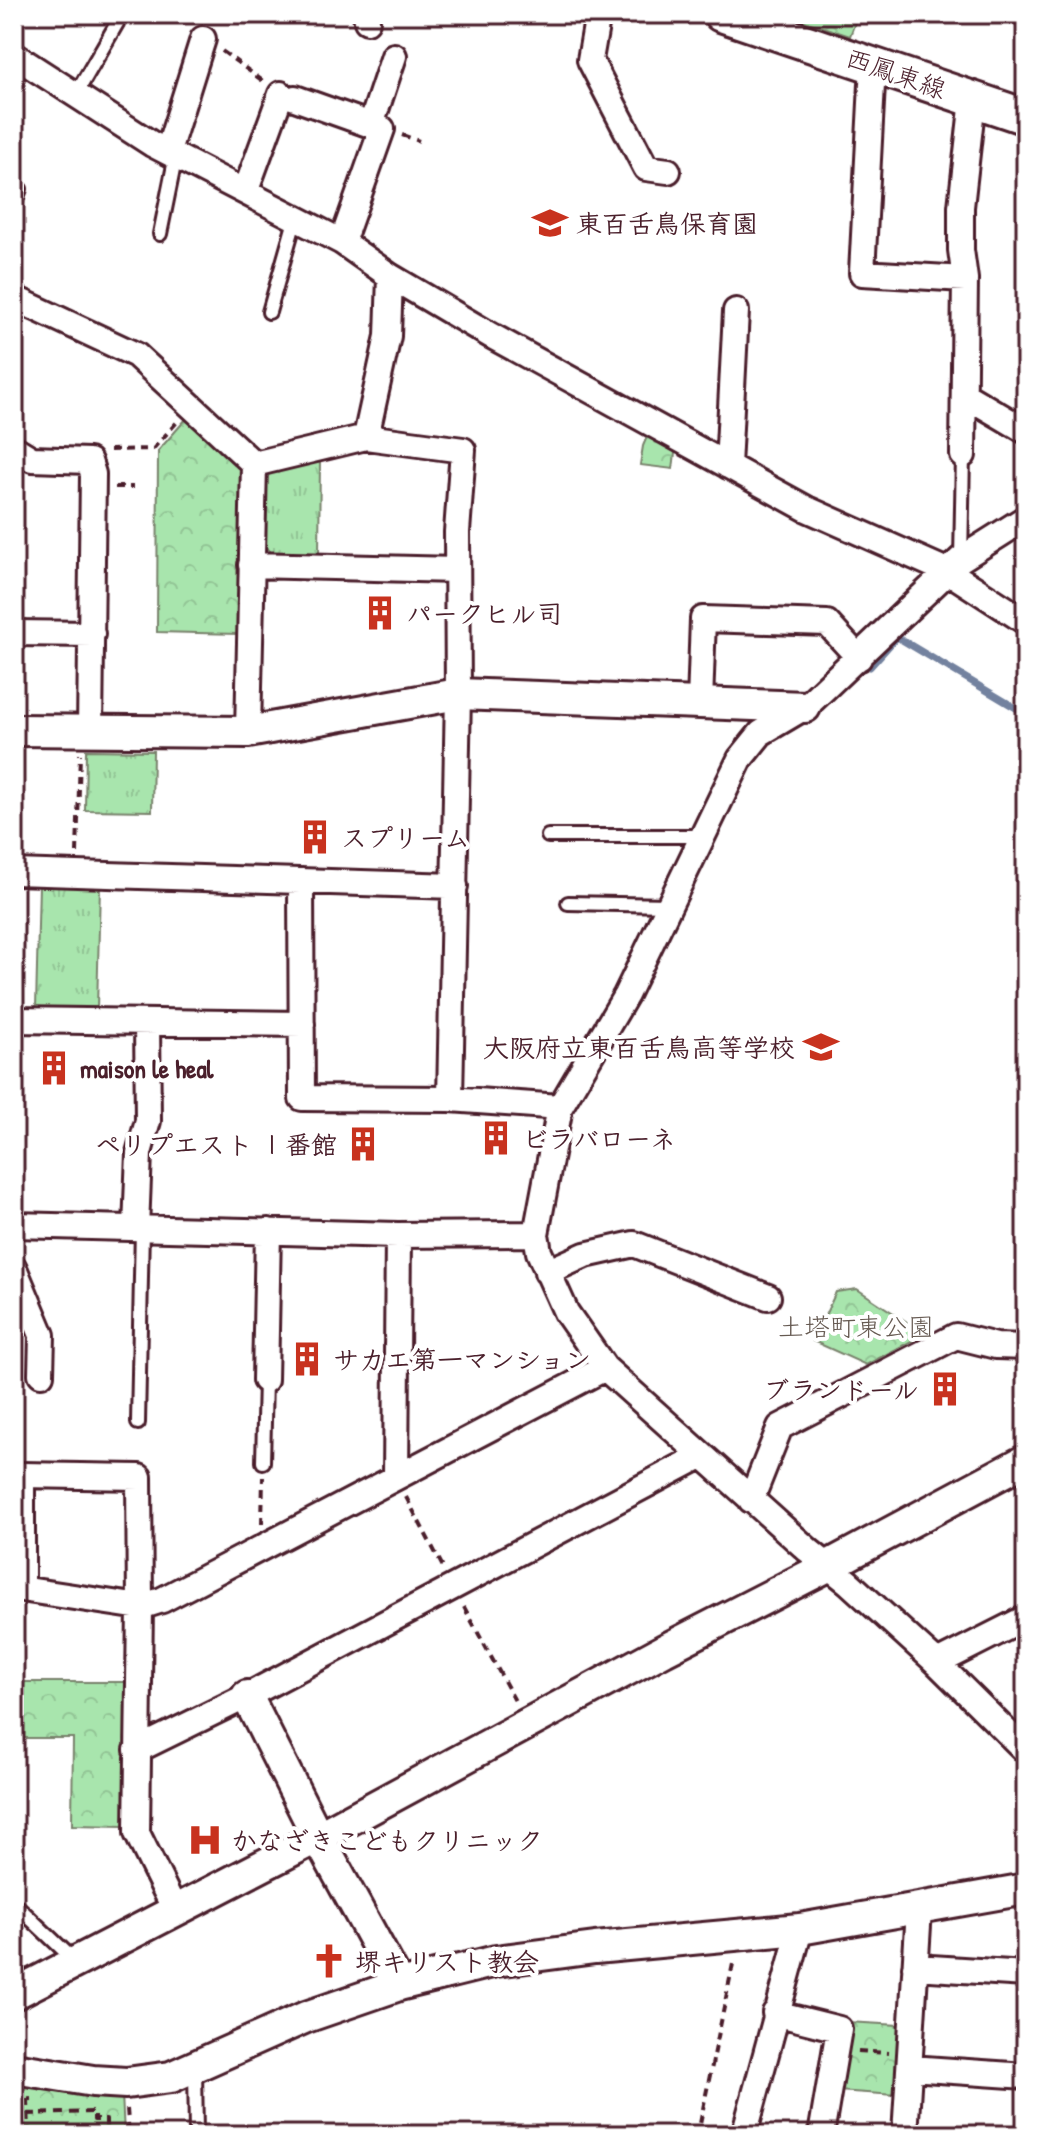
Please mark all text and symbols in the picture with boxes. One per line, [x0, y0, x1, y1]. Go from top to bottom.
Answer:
street label: 西鳳東線 [841, 40, 951, 106]
school or university icon: 東百舌鳥保育園 [531, 204, 569, 242]
place label: 東百舌鳥保育園 [576, 206, 758, 241]
building icon: パークヒル司 [361, 594, 399, 632]
place label: パークヒル司 [406, 596, 563, 631]
building icon: スプリーム [296, 818, 334, 856]
place label: スプリーム [341, 820, 470, 855]
school or university icon: 大阪府立東百舌鳥高等学校 [802, 1028, 840, 1066]
place label: 大阪府立東百舌鳥高等学校 [483, 1030, 795, 1065]
building icon: maison le heal [35, 1049, 73, 1087]
place label: maison le heal [80, 1051, 215, 1086]
building icon: ビラバローネ [477, 1119, 515, 1157]
place label: ビラバローネ [522, 1121, 676, 1156]
building icon: ペリプエスト Ⅰ番館 [344, 1125, 382, 1163]
place label: ペリプエスト Ⅰ番館 [95, 1127, 337, 1162]
park label: 土塔町東公園 [778, 1309, 934, 1344]
building icon: サカエ第一マンション [288, 1340, 326, 1378]
place label: サカエ第一マンション [333, 1342, 591, 1377]
building icon: ブランドール [926, 1370, 964, 1408]
place label: ブランドール [763, 1372, 919, 1407]
hospital icon: かなざきこどもクリニック [186, 1821, 224, 1859]
place label: かなざきこどもクリニック [231, 1823, 543, 1858]
church icon: 堺キリスト教会 [310, 1942, 348, 1980]
place label: 堺キリスト教会 [355, 1944, 539, 1979]

